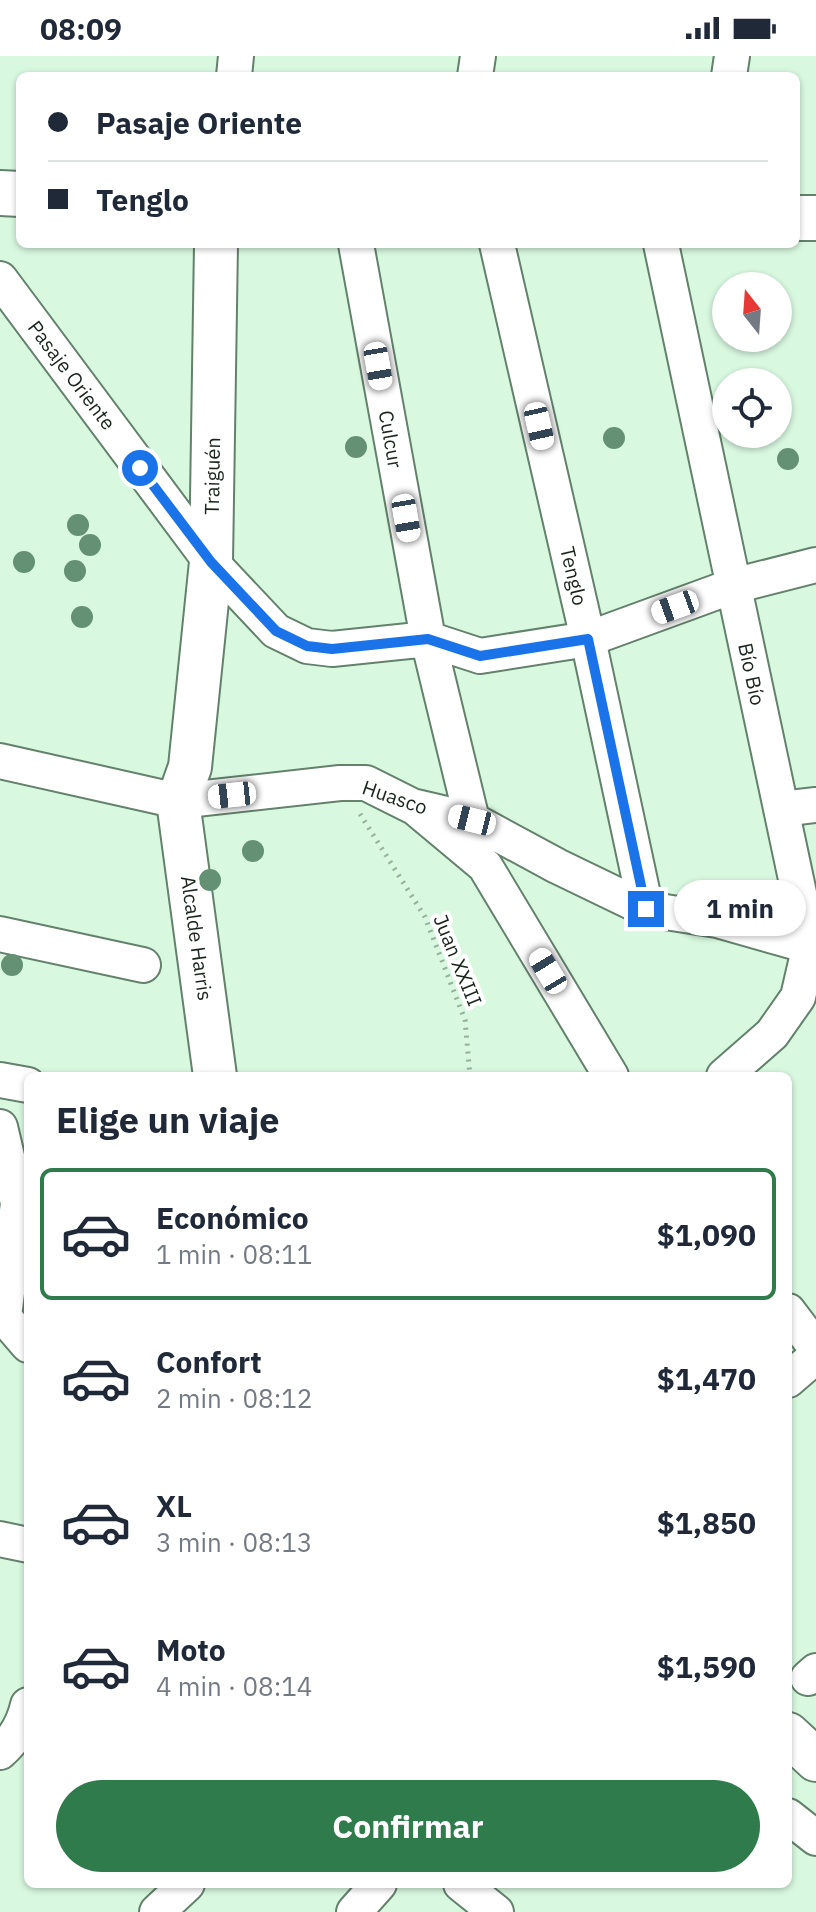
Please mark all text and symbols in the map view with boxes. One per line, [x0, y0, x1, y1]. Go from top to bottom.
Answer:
text: 08:09 [40, 9, 122, 48]
text: Pasaje Oriente [96, 103, 302, 142]
text: Tenglo [96, 180, 189, 219]
north arrow [712, 272, 792, 352]
map controls [712, 272, 792, 448]
street label: Pasaje Oriente [22, 315, 122, 435]
car [362, 340, 394, 392]
button: locate [712, 368, 792, 448]
car [522, 400, 556, 452]
street label: Culcur [373, 408, 409, 470]
street label: Traiguén [198, 437, 226, 515]
route start [122, 450, 158, 486]
car [390, 492, 422, 544]
street label: Tenglo [554, 544, 594, 608]
car [648, 588, 702, 626]
street label: Bío Bío [732, 640, 772, 708]
street label: Huasco [359, 773, 431, 821]
car [207, 781, 257, 809]
car [446, 803, 498, 837]
street label: Alcalde Harris [175, 874, 219, 1002]
callout: 1 min [674, 881, 806, 937]
route end [628, 891, 664, 927]
text: 1 min [706, 891, 774, 925]
street label: Juan XXIII [427, 910, 489, 1010]
car [525, 944, 571, 998]
text: Elige un viaje [56, 1096, 280, 1143]
icon: car [60, 1198, 132, 1270]
text: Económico [156, 1198, 309, 1237]
text: $1,090 [657, 1215, 756, 1254]
text: 1 min · 08:11 [156, 1237, 312, 1271]
icon: car [60, 1342, 132, 1414]
text: Confort [156, 1342, 262, 1381]
text: $1,470 [657, 1359, 756, 1398]
text: 2 min · 08:12 [156, 1381, 312, 1415]
icon: car [60, 1486, 132, 1558]
text: XL [156, 1486, 192, 1525]
text: $1,850 [657, 1503, 756, 1542]
text: 3 min · 08:13 [156, 1525, 312, 1559]
icon: car [60, 1630, 132, 1702]
text: Moto [156, 1630, 226, 1669]
text: $1,590 [657, 1647, 756, 1686]
text: 4 min · 08:14 [156, 1669, 312, 1703]
button: Confirmar [56, 1780, 760, 1872]

